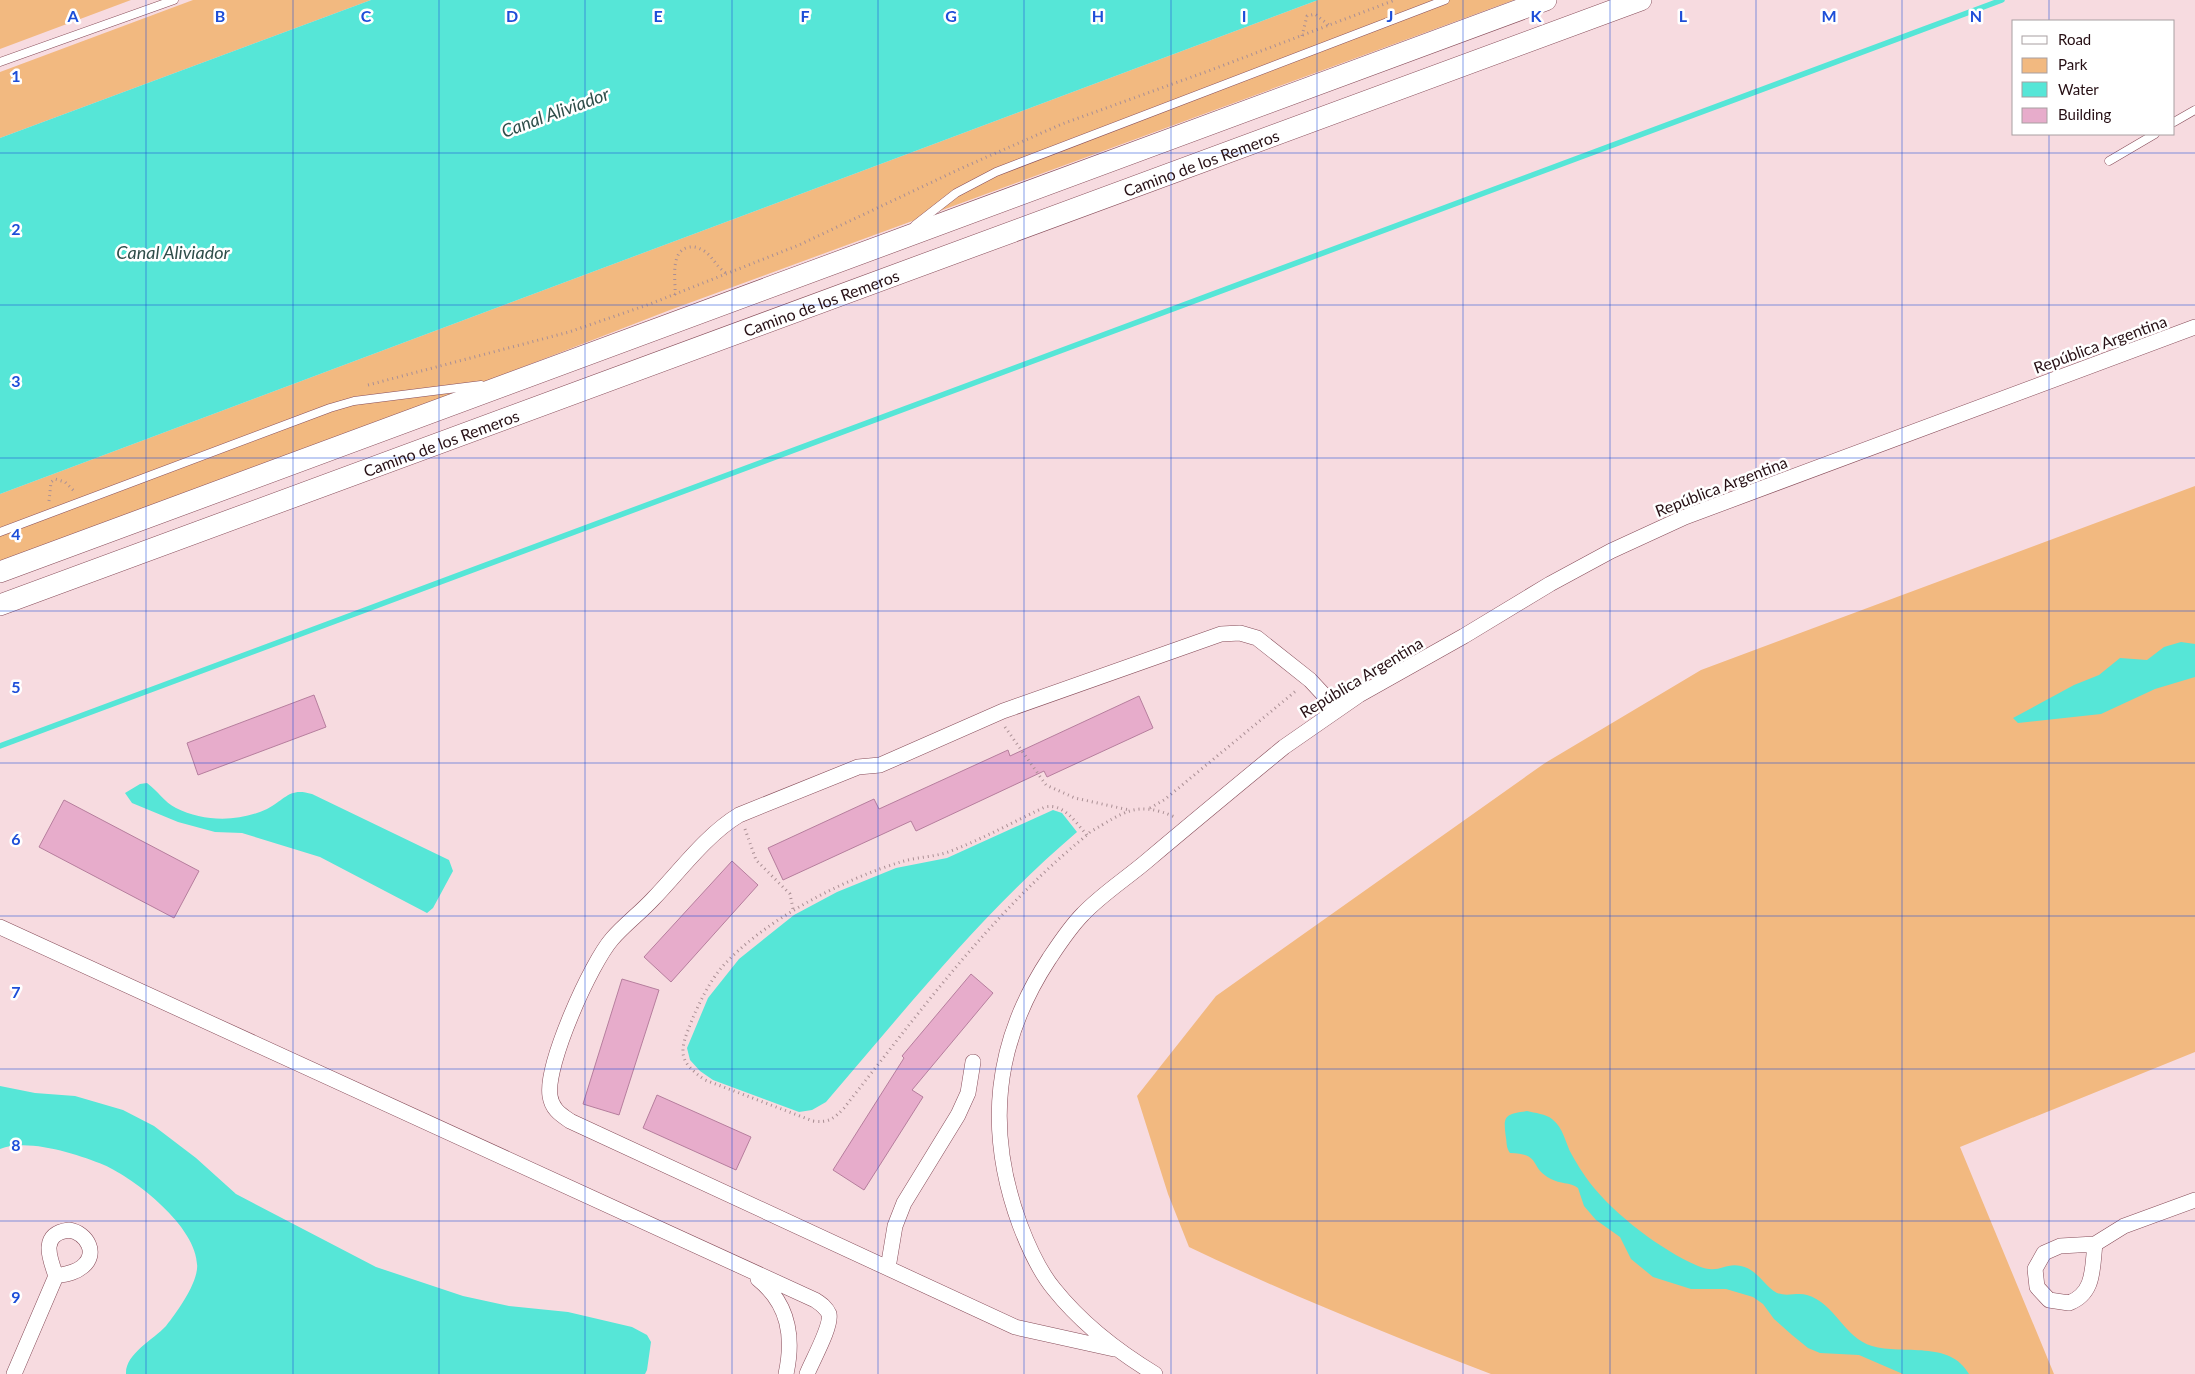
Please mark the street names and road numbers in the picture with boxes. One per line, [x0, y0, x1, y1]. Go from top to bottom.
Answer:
street label: Camino de los Remeros [1121, 125, 1281, 200]
street label: Camino de los Remeros [741, 265, 901, 340]
street label: República Argentina [2031, 311, 2169, 377]
street label: Camino de los Remeros [361, 405, 521, 480]
street label: República Argentina [1652, 452, 1790, 520]
street label: República Argentina [1296, 633, 1426, 721]

